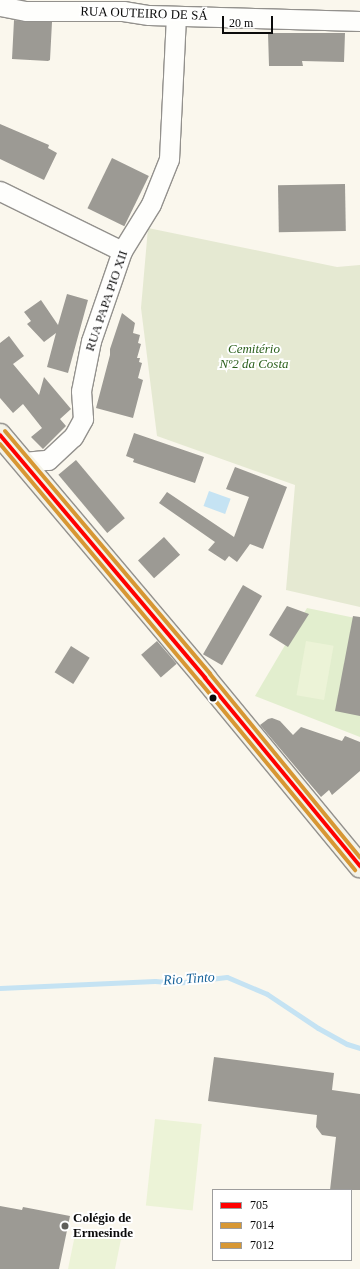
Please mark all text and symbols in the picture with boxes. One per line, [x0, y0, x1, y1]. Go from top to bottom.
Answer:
street label: RUA OUTEIRO DE SÁ [80, 4, 208, 24]
scale bar [224, 8, 275, 34]
text: 20 m [229, 16, 253, 30]
street label: RUA PAPA PIO XII [82, 248, 132, 354]
park label: Cemitério Nº2 da Costa [219, 342, 289, 373]
unlabelled marker [208, 693, 218, 703]
water label: Rio Tinto [163, 969, 215, 989]
legend [212, 1189, 352, 1261]
text: 705 [250, 1198, 268, 1212]
place label: Colégio de Ermesinde [73, 1211, 133, 1242]
text: 7014 [250, 1218, 274, 1232]
marker: Colégio de Ermesinde [60, 1221, 70, 1231]
text: 7012 [250, 1238, 274, 1252]

